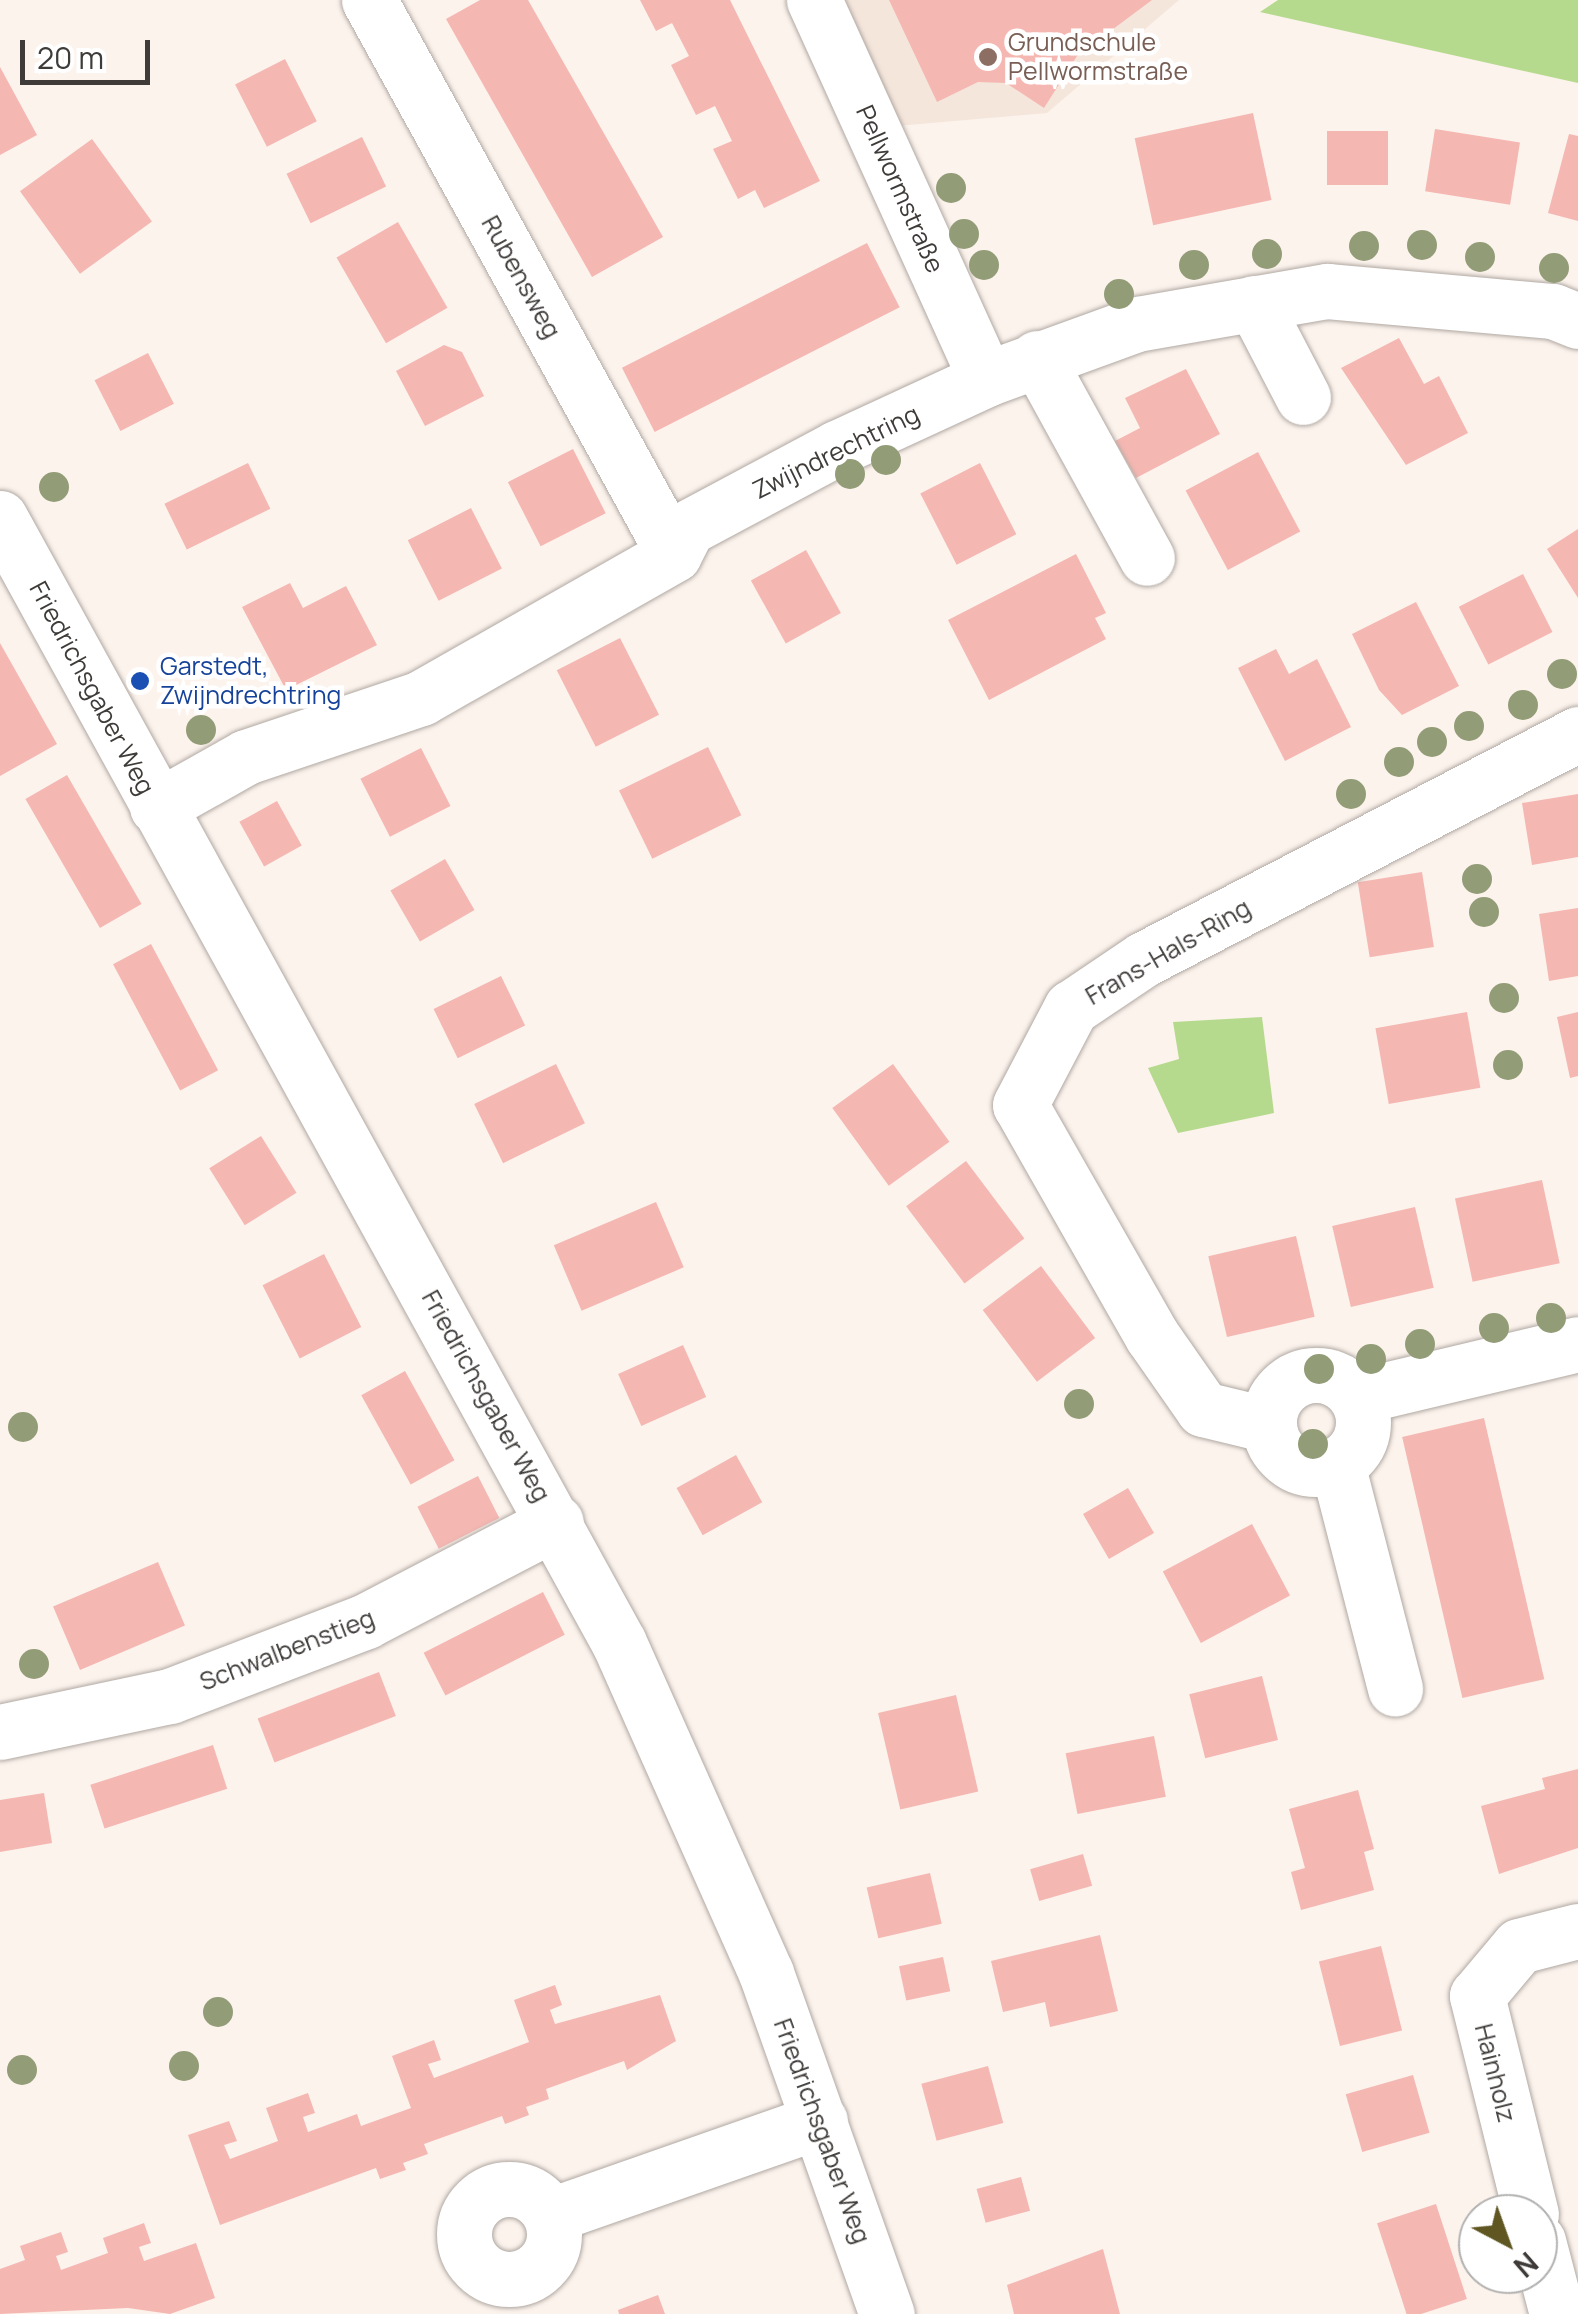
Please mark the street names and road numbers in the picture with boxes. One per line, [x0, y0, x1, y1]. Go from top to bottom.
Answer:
street label: Pellwormstraße [850, 101, 950, 277]
street label: Rubensweg [475, 211, 567, 343]
street label: Zwijndrechtring [748, 399, 924, 505]
street label: Friedrichsgaber Weg [23, 576, 161, 800]
street label: Frans-Hals-Ring [1080, 893, 1256, 1011]
street label: Friedrichsgaber Weg [415, 1285, 557, 1507]
street label: Schwalbenstieg [195, 1603, 379, 1697]
street label: Friedrichsgaber Weg [767, 2015, 877, 2247]
street label: Hainholz [1468, 2021, 1522, 2125]

